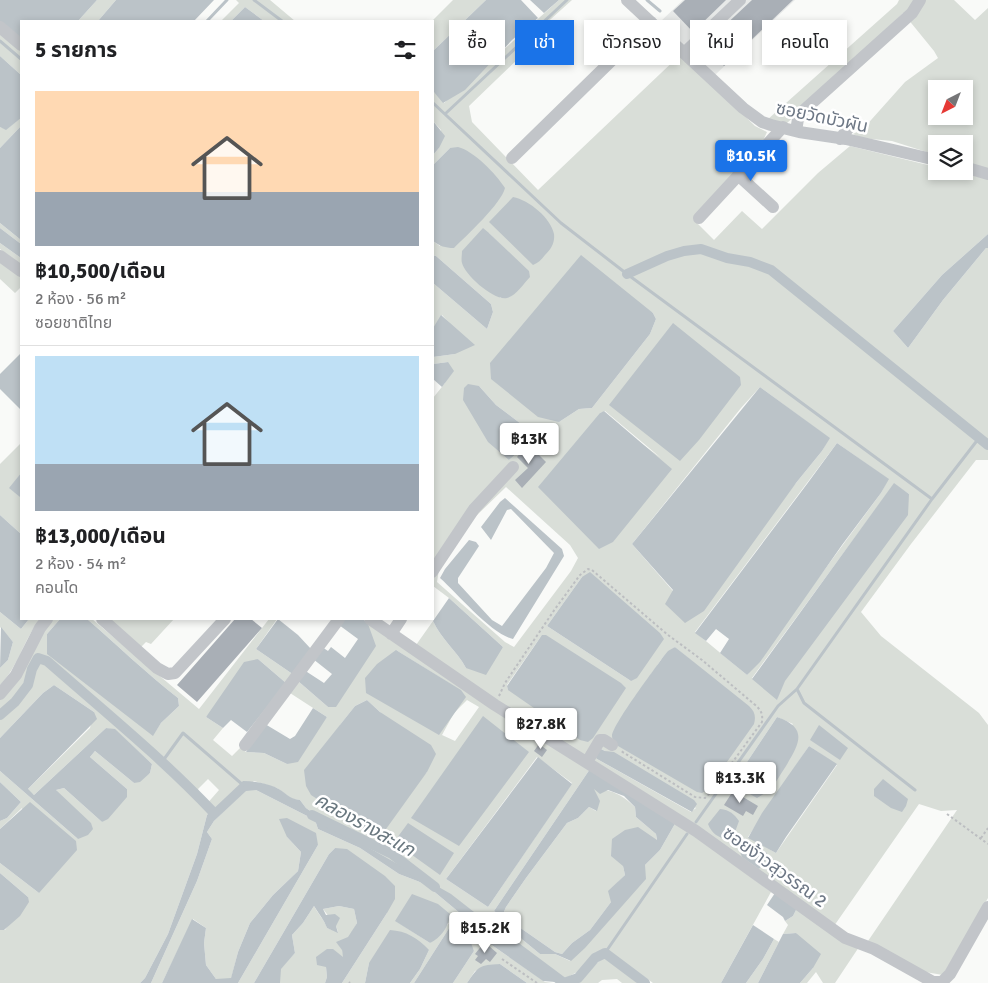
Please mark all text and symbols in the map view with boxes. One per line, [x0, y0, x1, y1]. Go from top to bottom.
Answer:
chip: ซื้อ [449, 20, 505, 65]
chip: เช่า [515, 20, 574, 65]
chip: ตัวกรอง [584, 20, 680, 65]
chip: ใหม่ [690, 20, 752, 65]
chip: คอนโด [762, 20, 847, 65]
icon: filters [391, 36, 419, 64]
text: 5 รายการ [35, 37, 117, 63]
north arrow [928, 80, 972, 125]
map controls [928, 80, 973, 180]
street label: ซอยวัดบัวผัน [774, 97, 870, 137]
icon: home [182, 123, 272, 213]
button: layers [928, 135, 973, 180]
pin: ฿10.5K [710, 140, 792, 182]
text: ฿10.5K [726, 146, 776, 166]
text: ฿10,500/เดือน [35, 258, 166, 284]
text: 2 ห้อง · 56 m² [35, 289, 127, 309]
text: ซอยชาติไทย [35, 313, 112, 333]
icon: home [182, 389, 272, 479]
pin: ฿13K [499, 422, 559, 465]
text: ฿13K [511, 429, 547, 449]
text: ฿13,000/เดือน [35, 523, 166, 549]
text: 2 ห้อง · 54 m² [35, 554, 127, 574]
text: คอนโด [35, 578, 78, 598]
pin: ฿27.8K [500, 708, 582, 750]
text: ฿27.8K [516, 714, 566, 734]
pin: ฿13.3K [699, 762, 781, 804]
text: ฿13.3K [715, 768, 765, 788]
water label: คลองรางสะแก [310, 788, 419, 862]
street label: ซอยง้าวสุวรรณ 2 [719, 822, 831, 912]
pin: ฿15.2K [444, 912, 526, 954]
text: ฿15.2K [460, 918, 510, 938]

